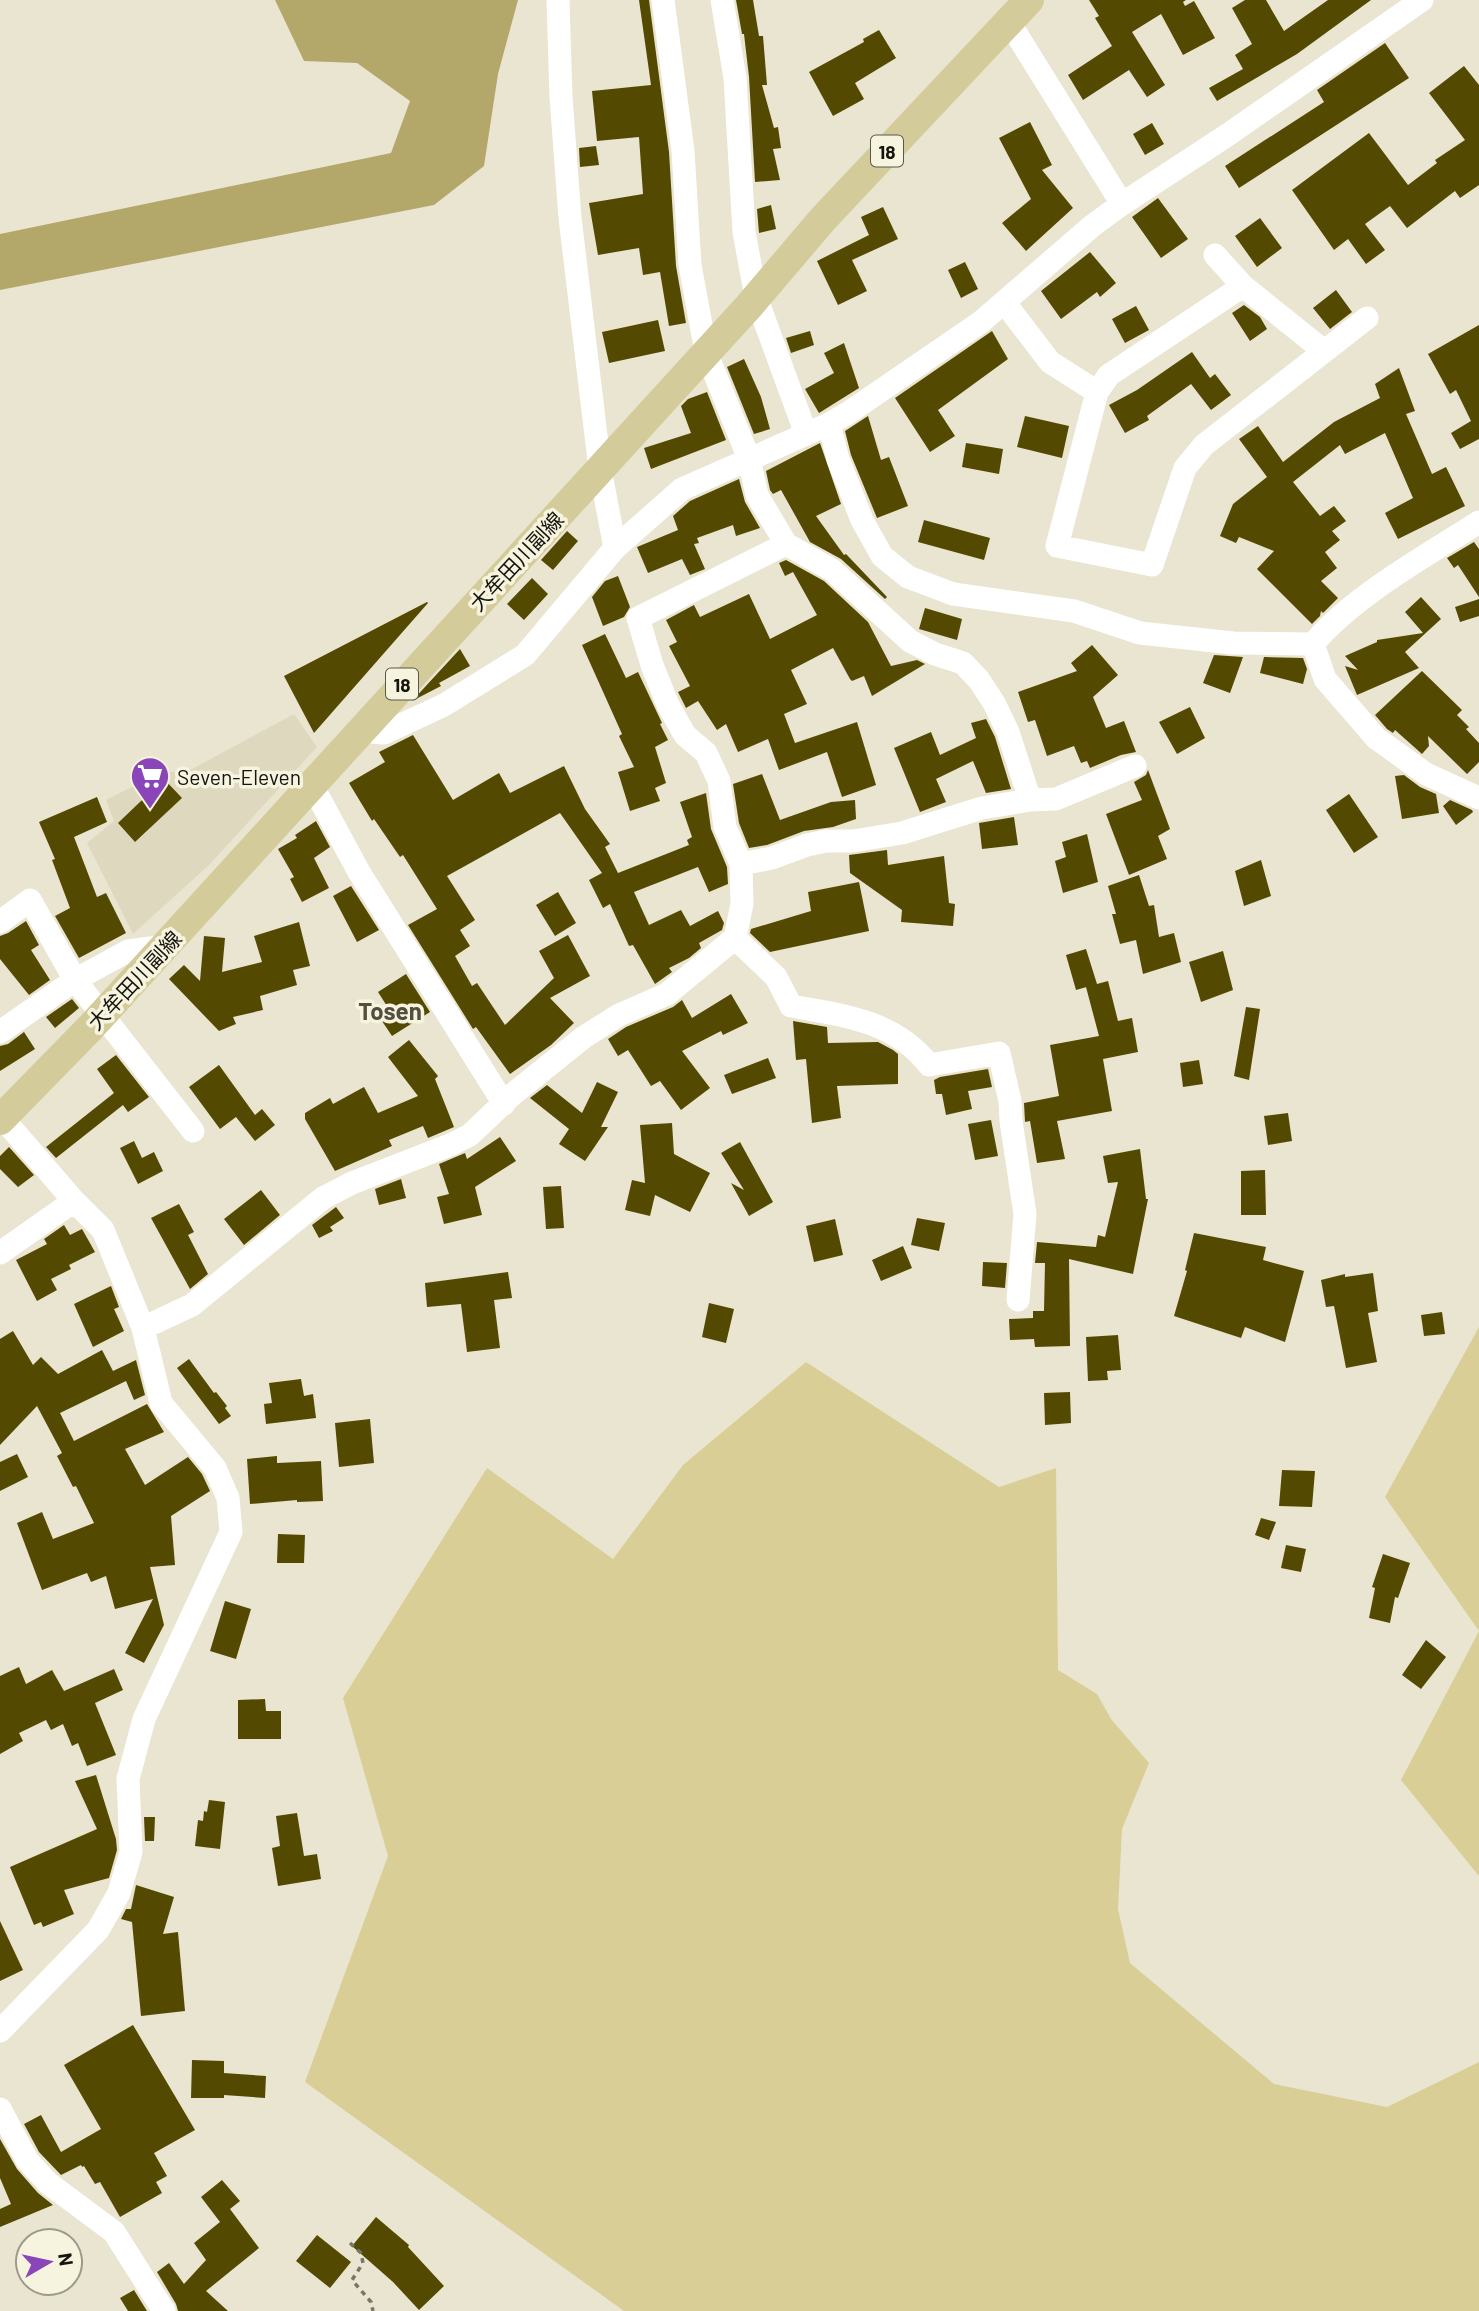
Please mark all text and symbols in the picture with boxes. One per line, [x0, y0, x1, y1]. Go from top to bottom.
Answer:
road number: 18 [871, 136, 903, 167]
street label: 大牟田川副線 [464, 506, 568, 616]
road number: 18 [386, 668, 418, 699]
supermarket icon: Seven-Eleven [129, 755, 171, 810]
place label: Seven-Eleven [177, 764, 301, 789]
street label: 大牟田川副線 [82, 925, 186, 1035]
district label: Tosen [358, 996, 422, 1025]
north arrow [14, 2227, 84, 2297]
text: N [54, 2251, 79, 2267]

